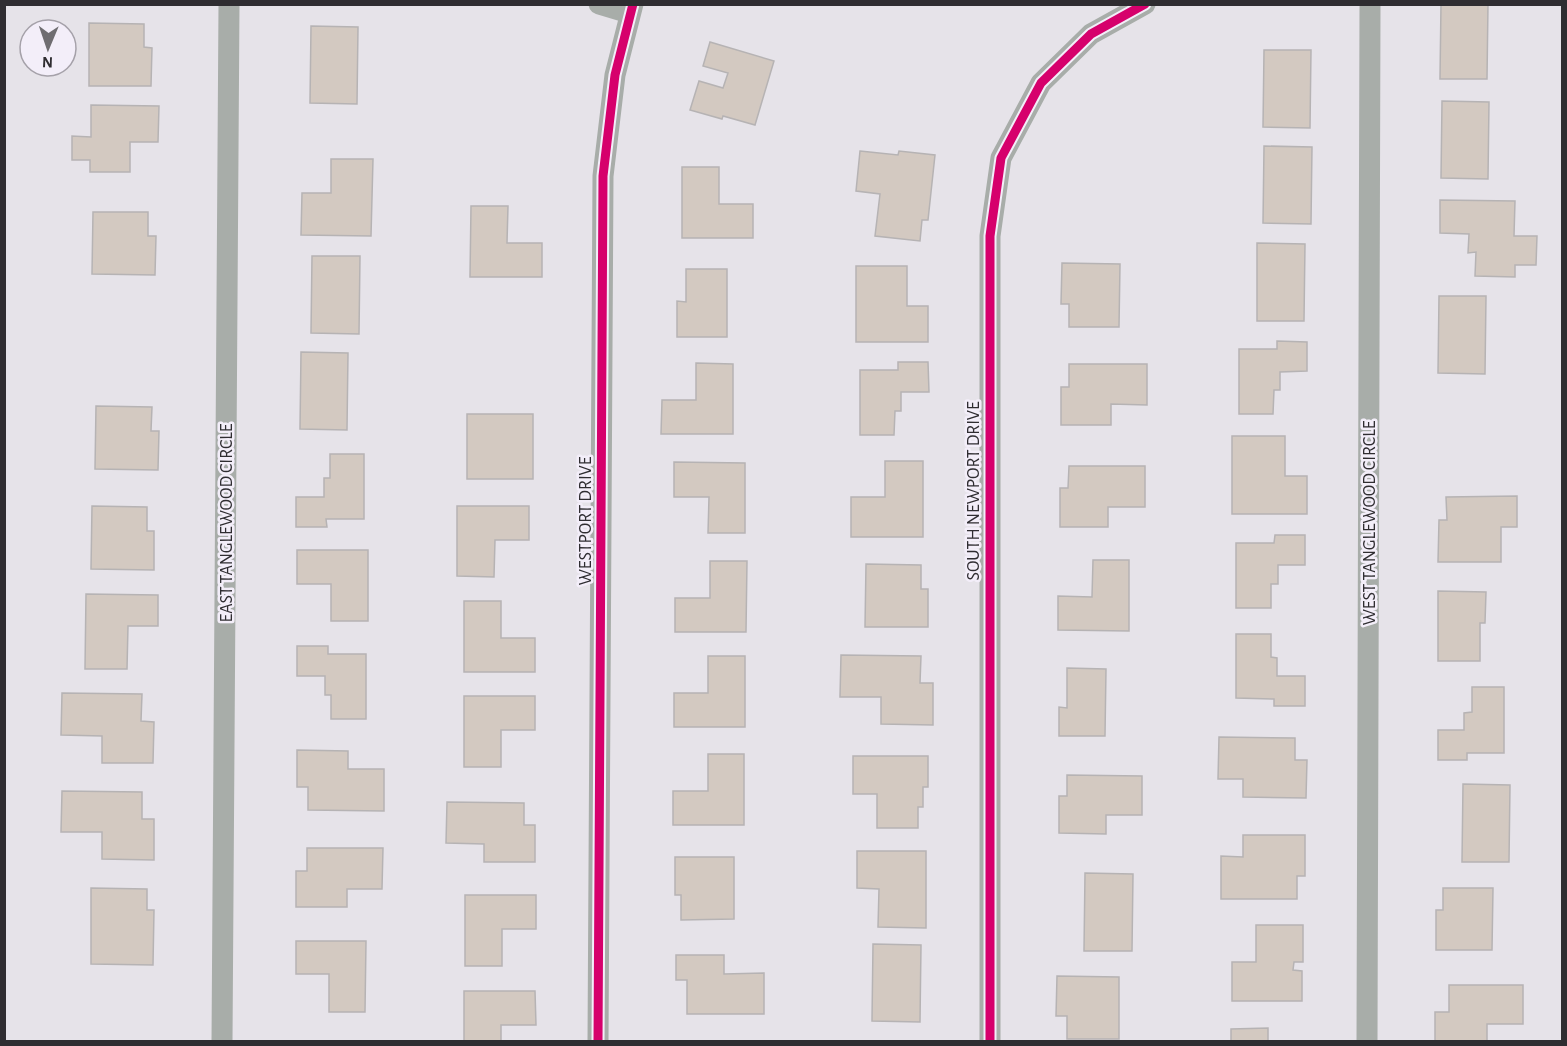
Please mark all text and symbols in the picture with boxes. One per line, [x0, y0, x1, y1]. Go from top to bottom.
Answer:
north arrow [18, 18, 78, 78]
text: N [42, 54, 53, 70]
street label: SOUTH NEWPORT DRIVE [965, 401, 983, 581]
street label: WEST TANGLEWOOD CIRCLE [1361, 420, 1379, 625]
street label: EAST TANGLEWOOD CIRCLE [218, 423, 236, 623]
street label: WESTPORT DRIVE [577, 456, 595, 585]

